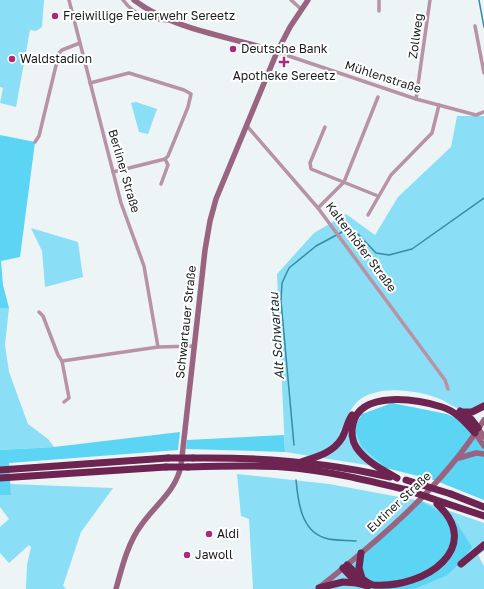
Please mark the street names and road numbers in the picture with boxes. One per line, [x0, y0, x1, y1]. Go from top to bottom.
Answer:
street label: Zollweg [405, 12, 426, 60]
street label: Mühlenstraße [343, 57, 423, 96]
street label: Berliner Straße [105, 127, 144, 214]
street label: Kaltenhöfer Straße [323, 199, 400, 295]
street label: Schwartauer Straße [172, 265, 199, 379]
street label: Eutiner Straße [364, 468, 434, 535]

